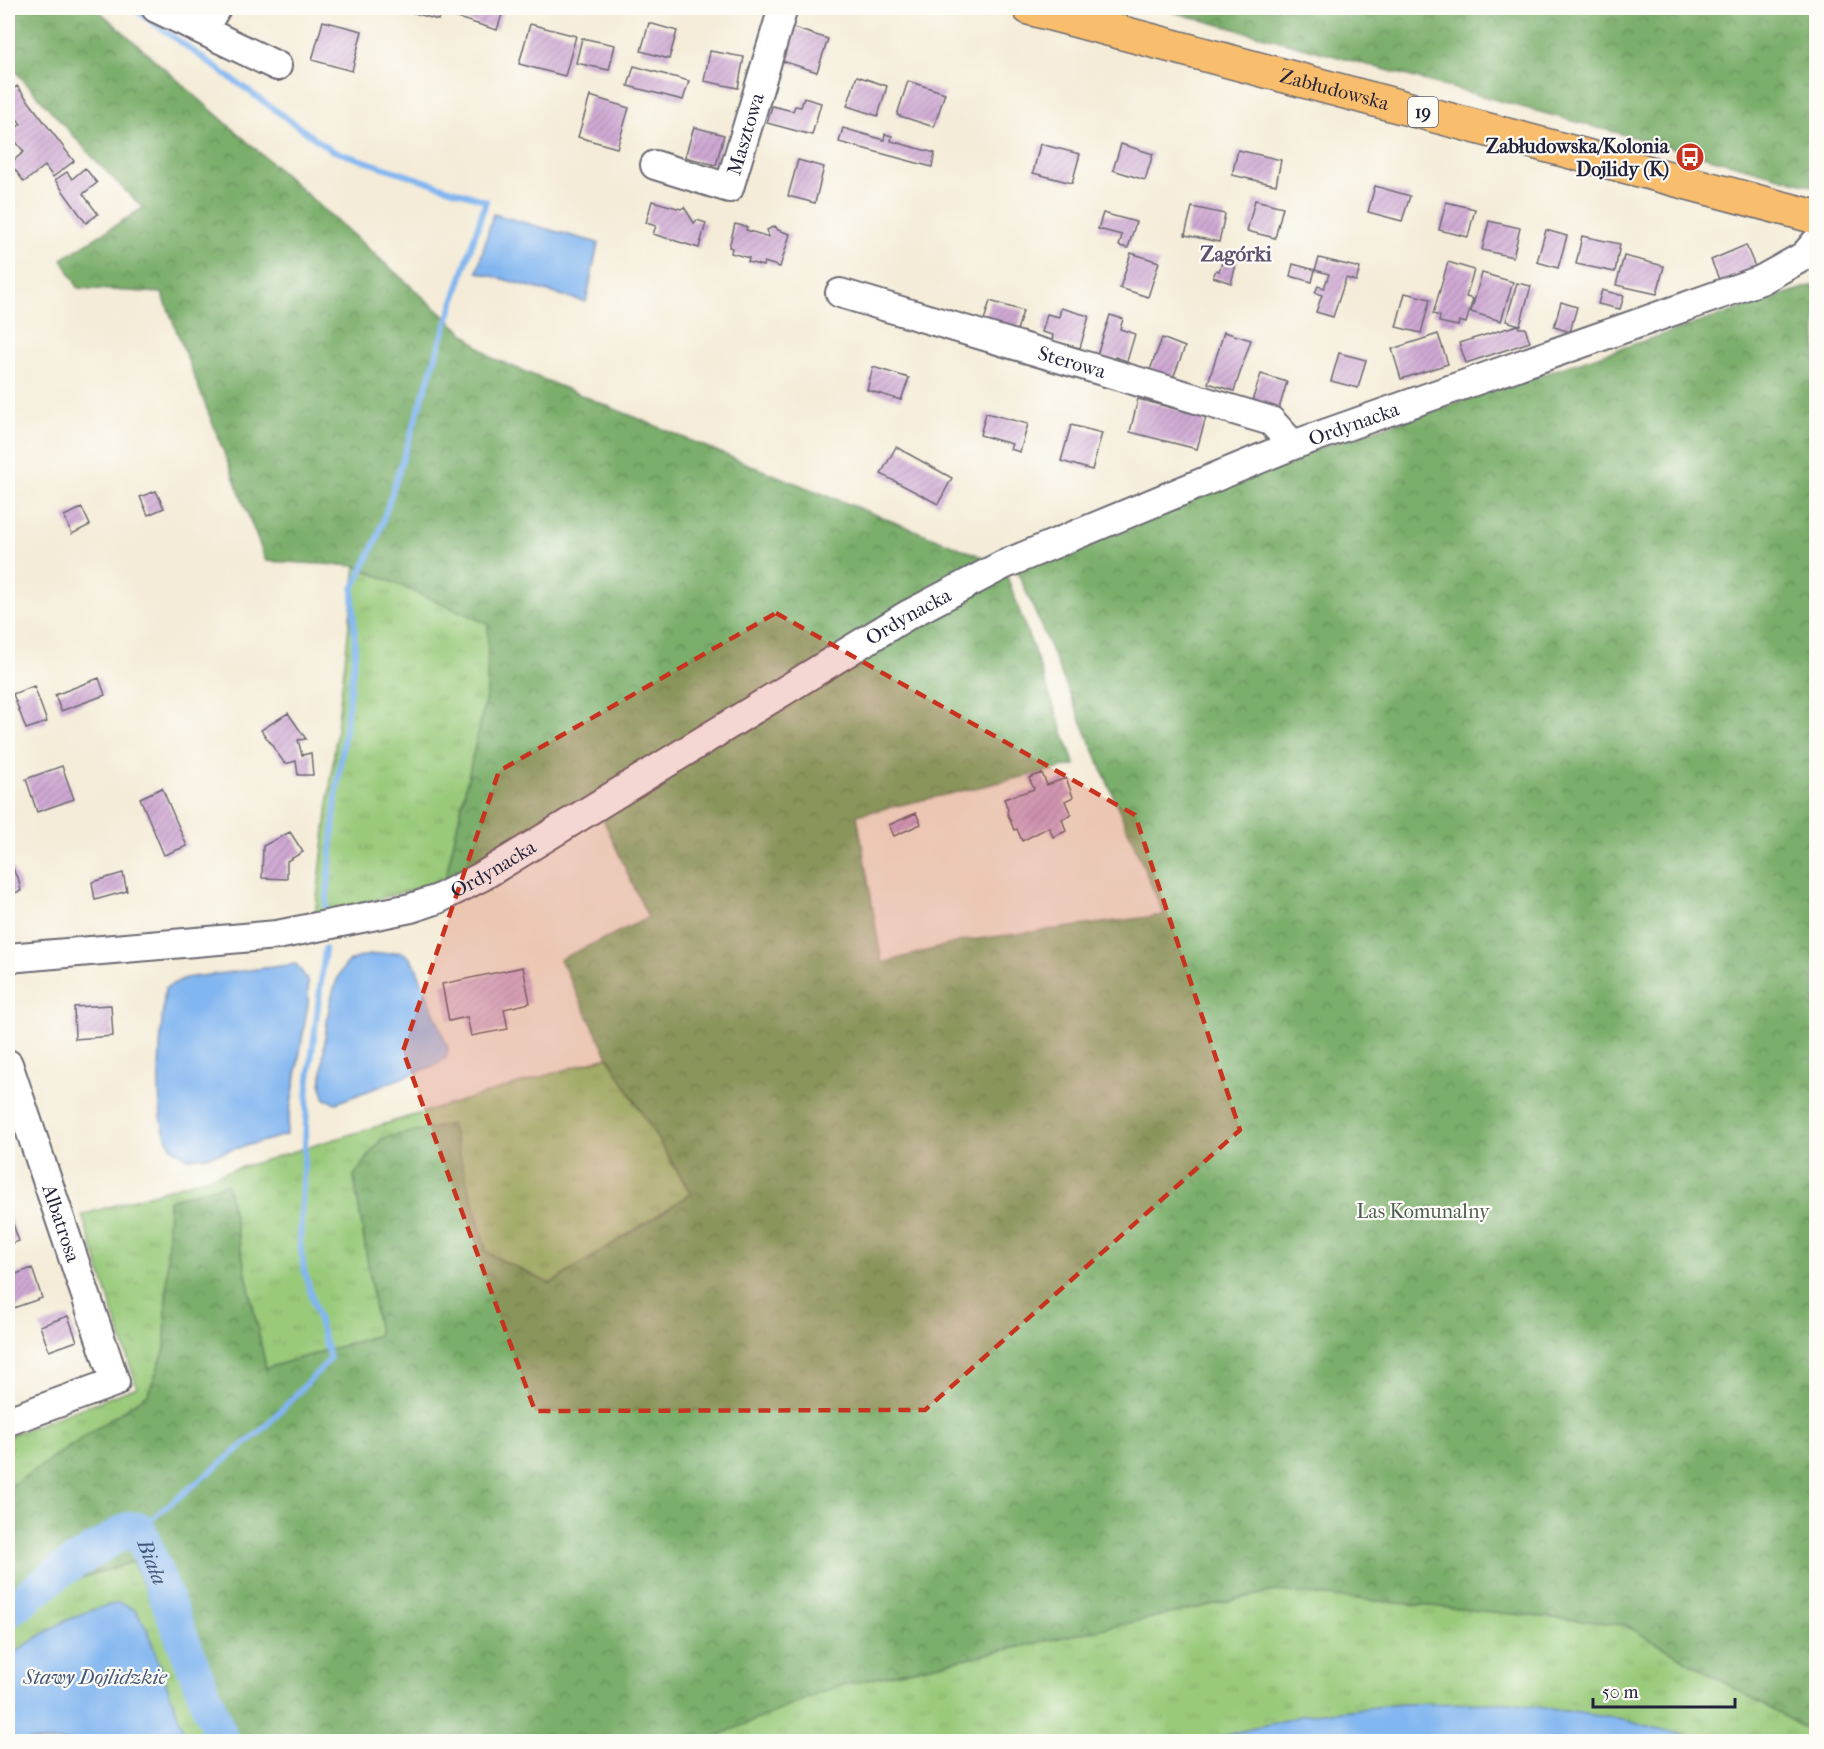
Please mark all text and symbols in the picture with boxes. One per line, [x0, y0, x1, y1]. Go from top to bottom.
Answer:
street label: Zabłudowska [1277, 64, 1392, 115]
street label: Masztowa [723, 89, 769, 178]
road number: 19 [1408, 97, 1438, 127]
place label: Zabłudowska/Kolonia Dojlidy (K) [1486, 135, 1670, 181]
bus stop icon: Zabłudowska/Kolonia Dojlidy (K) [1674, 141, 1706, 173]
district label: Zagórki [1200, 242, 1272, 266]
street label: Sterowa [1035, 341, 1109, 383]
street label: Ordynacka [1306, 397, 1403, 451]
street label: Ordynacka [862, 583, 956, 650]
street label: Ordynacka [447, 835, 541, 903]
street label: Albatrosa [37, 1181, 85, 1266]
park label: Las Komunalny [1356, 1200, 1491, 1223]
water label: Biała [132, 1535, 172, 1588]
water label: Stawy Dojlidzkie [22, 1665, 167, 1689]
scale bar [1593, 1671, 1736, 1709]
text: 50 m [1602, 1682, 1639, 1703]

